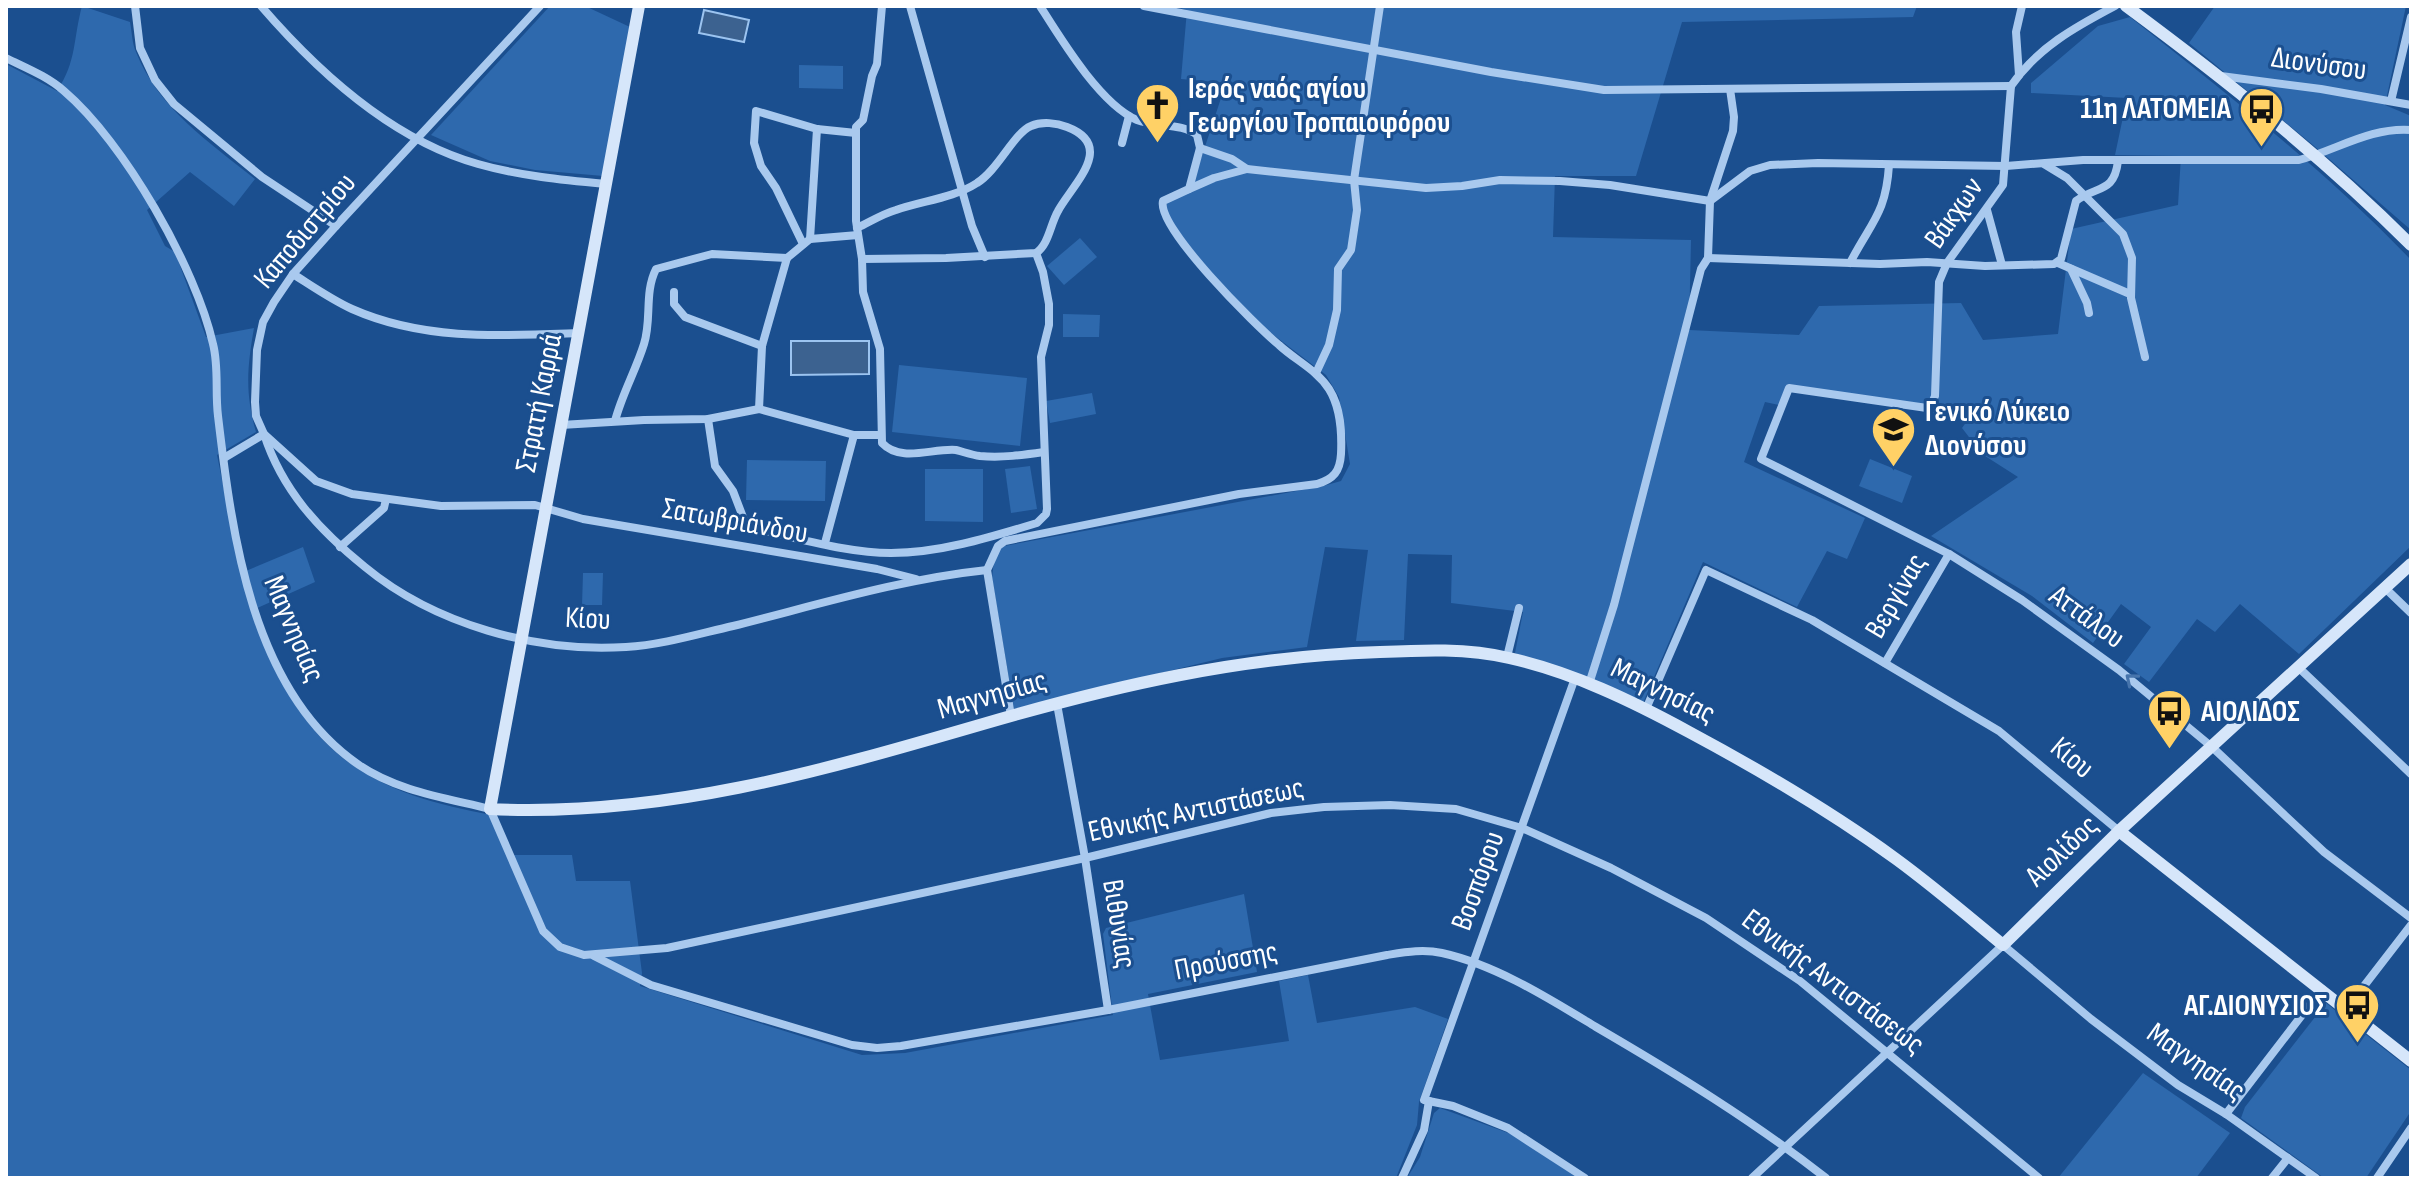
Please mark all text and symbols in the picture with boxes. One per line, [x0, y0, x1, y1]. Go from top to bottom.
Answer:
street label: Διονύσου [2269, 40, 2369, 88]
place label: Ιερός ναός αγίου Γεωργίου Τροπαιοφόρου [1188, 71, 1450, 141]
church icon: Ιερός ναός αγίου Γεωργίου Τροπαιοφόρου [1133, 82, 1181, 145]
bus stop icon: 11η ΛΑΤΟΜΕΙΑ [2238, 85, 2286, 148]
place label: 11η ΛΑΤΟΜΕΙΑ [2080, 91, 2232, 127]
street label: Καποδιστρίου [246, 166, 364, 296]
street label: Βάκχων [1917, 170, 1991, 255]
street label: Στρατή Καρρά [508, 330, 570, 475]
place label: Γενικό Λύκειο Διονύσου [1925, 394, 2070, 464]
school or university icon: Γενικό Λύκειο Διονύσου [1870, 405, 1918, 468]
street label: Σατωβριάνδου [659, 490, 811, 552]
street label: Βεργίνας [1857, 547, 1935, 645]
street label: Μαγνησίας [256, 570, 332, 688]
street label: Αττάλου [2041, 577, 2132, 656]
street label: Κίου [564, 600, 612, 638]
street label: Μαγνησίας [1605, 650, 1721, 732]
street label: Μαγνησίας [933, 662, 1051, 728]
one-way arrow [2125, 674, 2140, 689]
bus stop icon: ΑΙΟΛΙΔΟΣ [2146, 688, 2194, 751]
place label: ΑΙΟΛΙΔΟΣ [2200, 694, 2300, 730]
street label: Κίου [2043, 730, 2101, 786]
street label: Εθνικής Αντιστάσεως [1085, 770, 1307, 850]
street label: Αιολίδος [2017, 808, 2106, 895]
street label: Βοσπόρου [1444, 827, 1512, 935]
street label: Βιθυνίας [1094, 877, 1144, 971]
street label: Εθνικής Αντιστάσεως [1735, 902, 1931, 1062]
street label: Προύσσης [1171, 933, 1281, 989]
bus stop icon: ΑΓ.ΔΙΟΝΥΣΙΟΣ [2334, 982, 2382, 1045]
place label: ΑΓ.ΔΙΟΝΥΣΙΟΣ [2183, 988, 2327, 1024]
street label: Μαγνησίας [2140, 1015, 2252, 1109]

